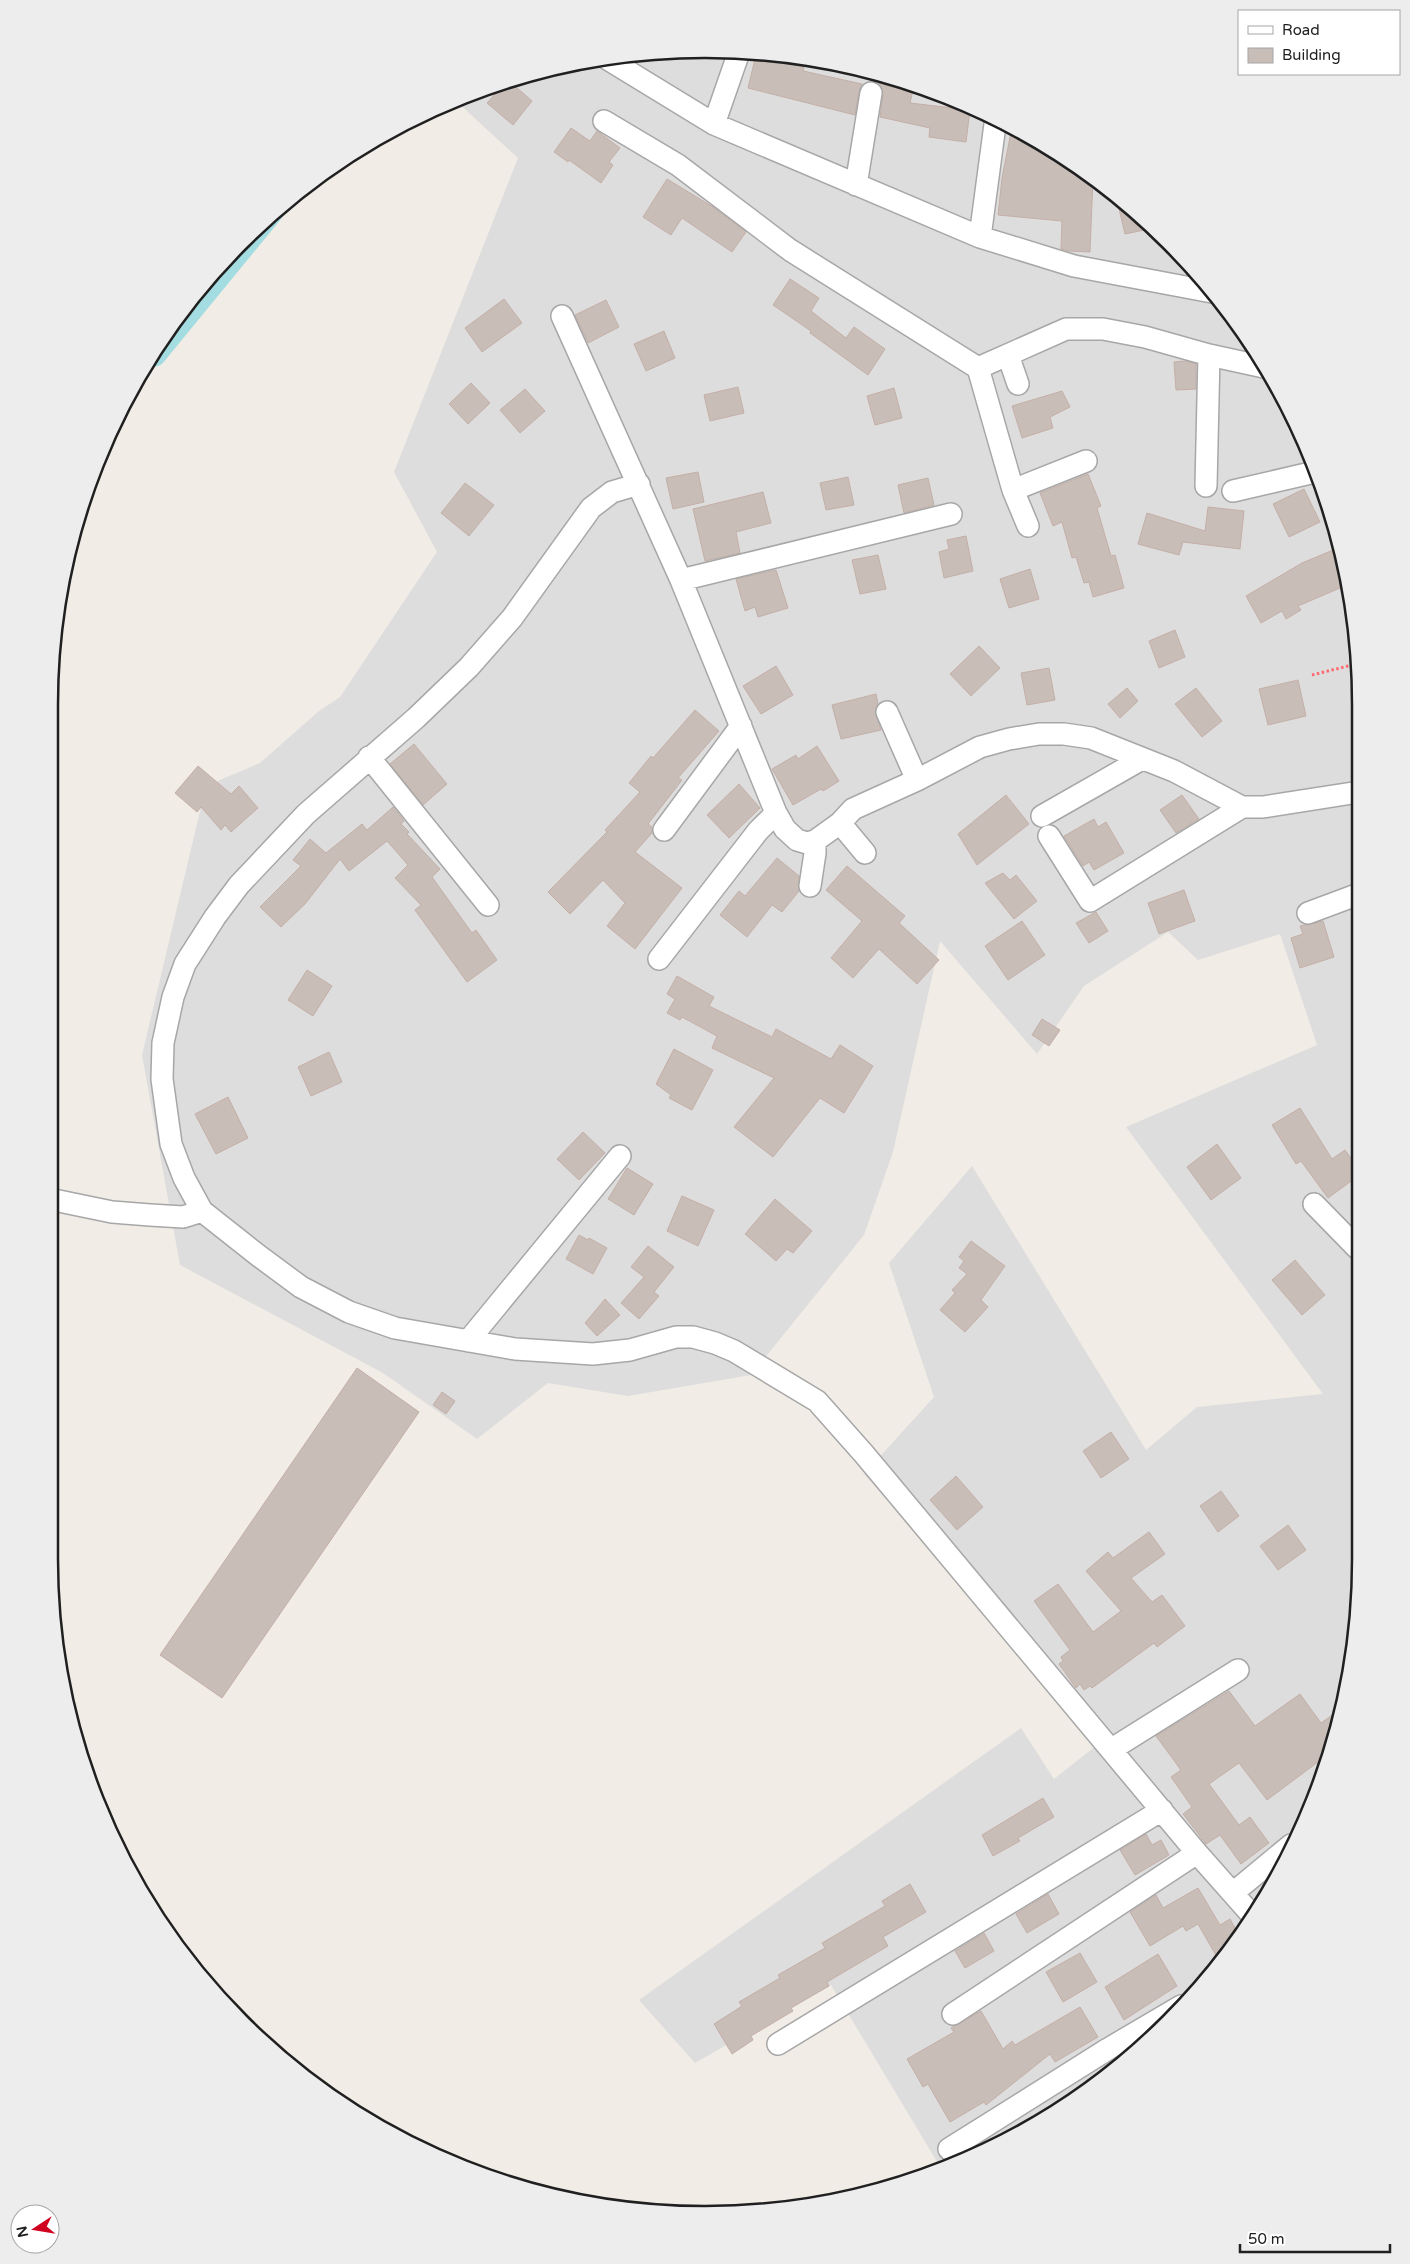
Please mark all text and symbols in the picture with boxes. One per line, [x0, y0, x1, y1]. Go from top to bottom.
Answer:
legend [1238, 10, 1400, 75]
text: Road [1282, 21, 1320, 39]
text: Building [1282, 46, 1341, 64]
north arrow [10, 2204, 60, 2254]
scale bar [1240, 2222, 1390, 2254]
text: N [13, 2224, 32, 2239]
text: 50 m [1248, 2230, 1285, 2248]

